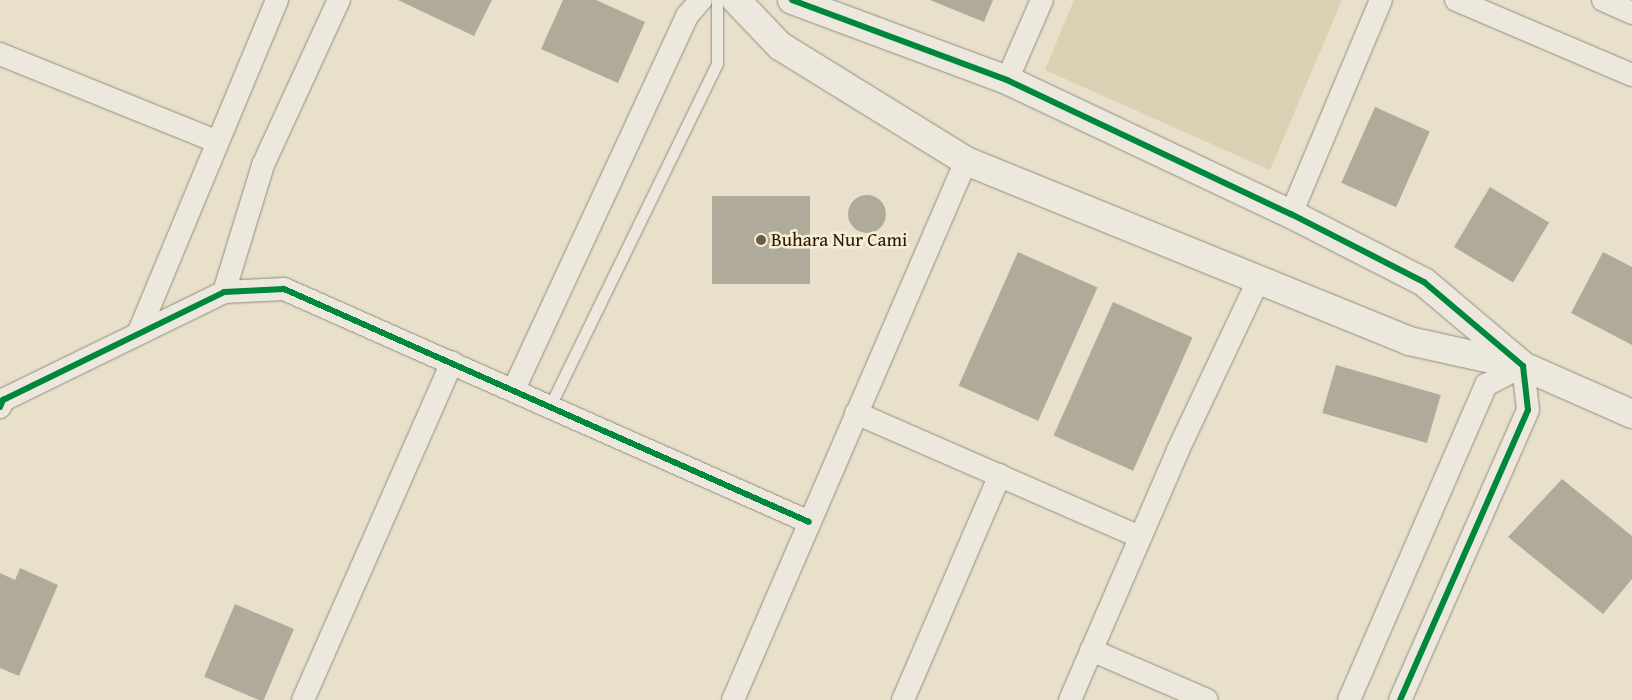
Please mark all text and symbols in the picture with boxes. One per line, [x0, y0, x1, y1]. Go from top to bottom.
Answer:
place label: Buhara Nur Cami [771, 229, 907, 251]
marker: Buhara Nur Cami [755, 234, 767, 246]

